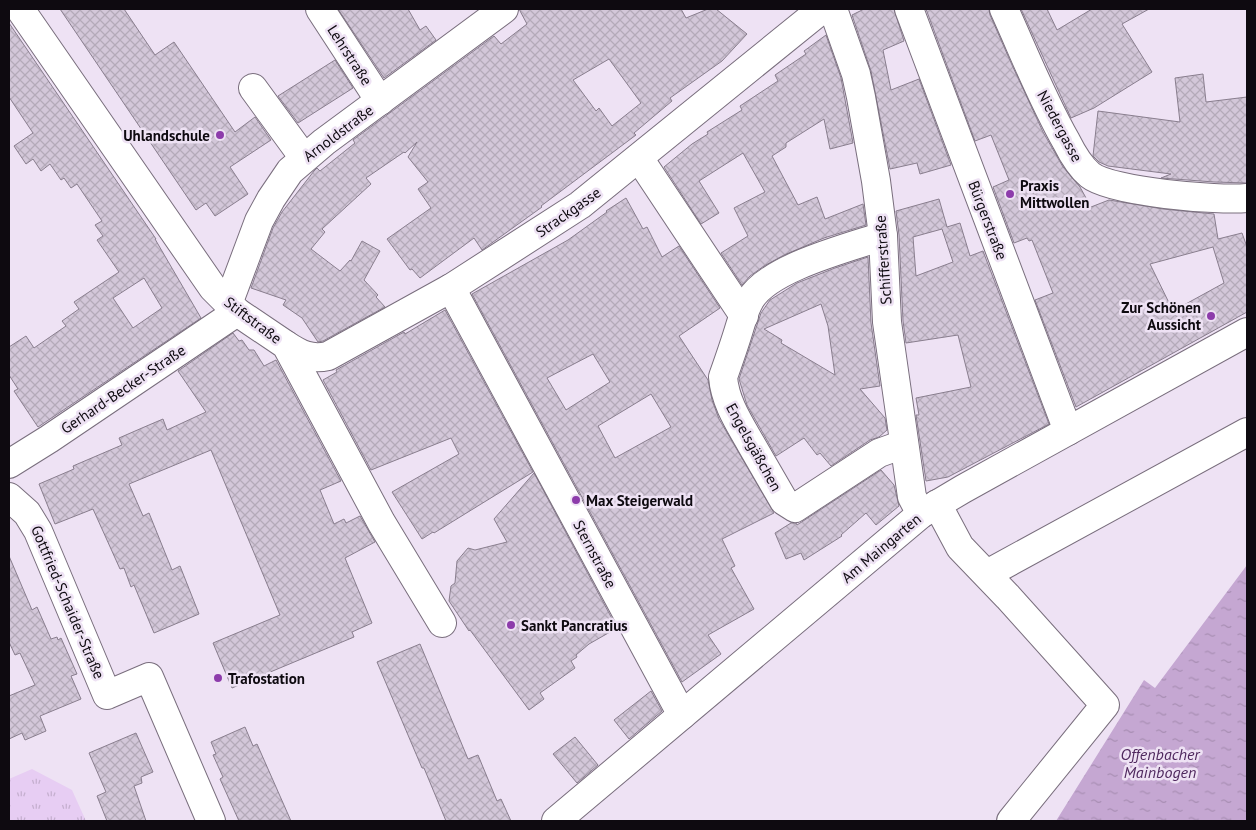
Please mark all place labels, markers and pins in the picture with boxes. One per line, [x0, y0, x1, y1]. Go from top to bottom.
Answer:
place label: Uhlandschule [123, 126, 210, 145]
marker: Uhlandschule [214, 129, 226, 141]
place label: Praxis Mittwollen [1020, 176, 1090, 212]
marker: Praxis Mittwollen [1004, 188, 1016, 200]
place label: Zur Schönen Aussicht [1121, 298, 1202, 334]
marker: Zur Schönen Aussicht [1205, 310, 1217, 322]
place label: Max Steigerwald [586, 491, 693, 510]
marker: Max Steigerwald [570, 494, 582, 506]
place label: Sankt Pancratius [521, 616, 628, 635]
marker: Sankt Pancratius [505, 619, 517, 631]
place label: Trafostation [228, 669, 305, 688]
marker: Trafostation [212, 672, 224, 684]

